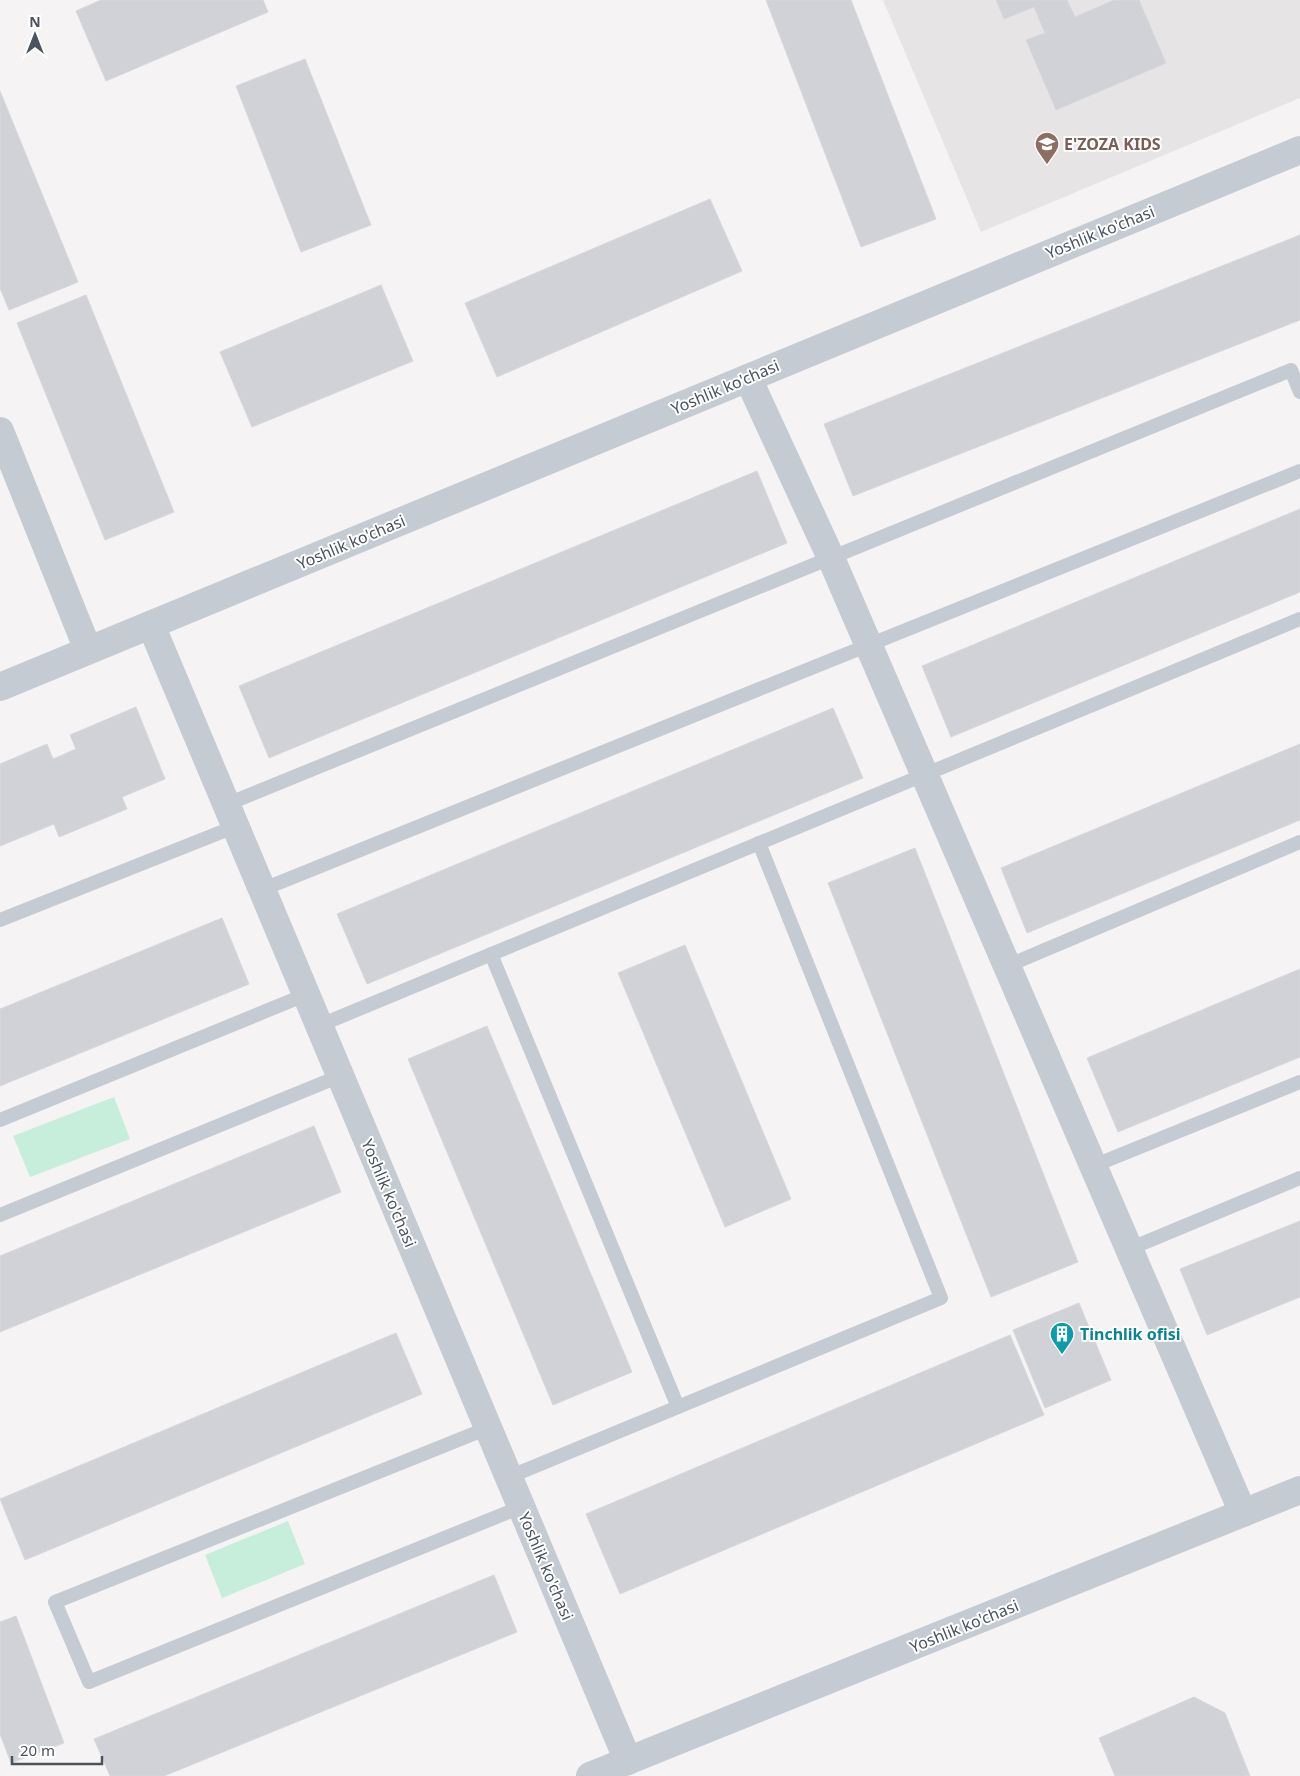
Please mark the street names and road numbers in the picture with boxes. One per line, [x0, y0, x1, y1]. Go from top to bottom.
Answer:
street label: Yoshlik ko'chasi [1042, 200, 1158, 264]
street label: Yoshlik ko'chasi [668, 354, 782, 420]
street label: Yoshlik ko'chasi [294, 509, 408, 575]
street label: Yoshlik ko'chasi [356, 1136, 422, 1250]
street label: Yoshlik ko'chasi [513, 1509, 579, 1623]
street label: Yoshlik ko'chasi [906, 1594, 1022, 1658]

